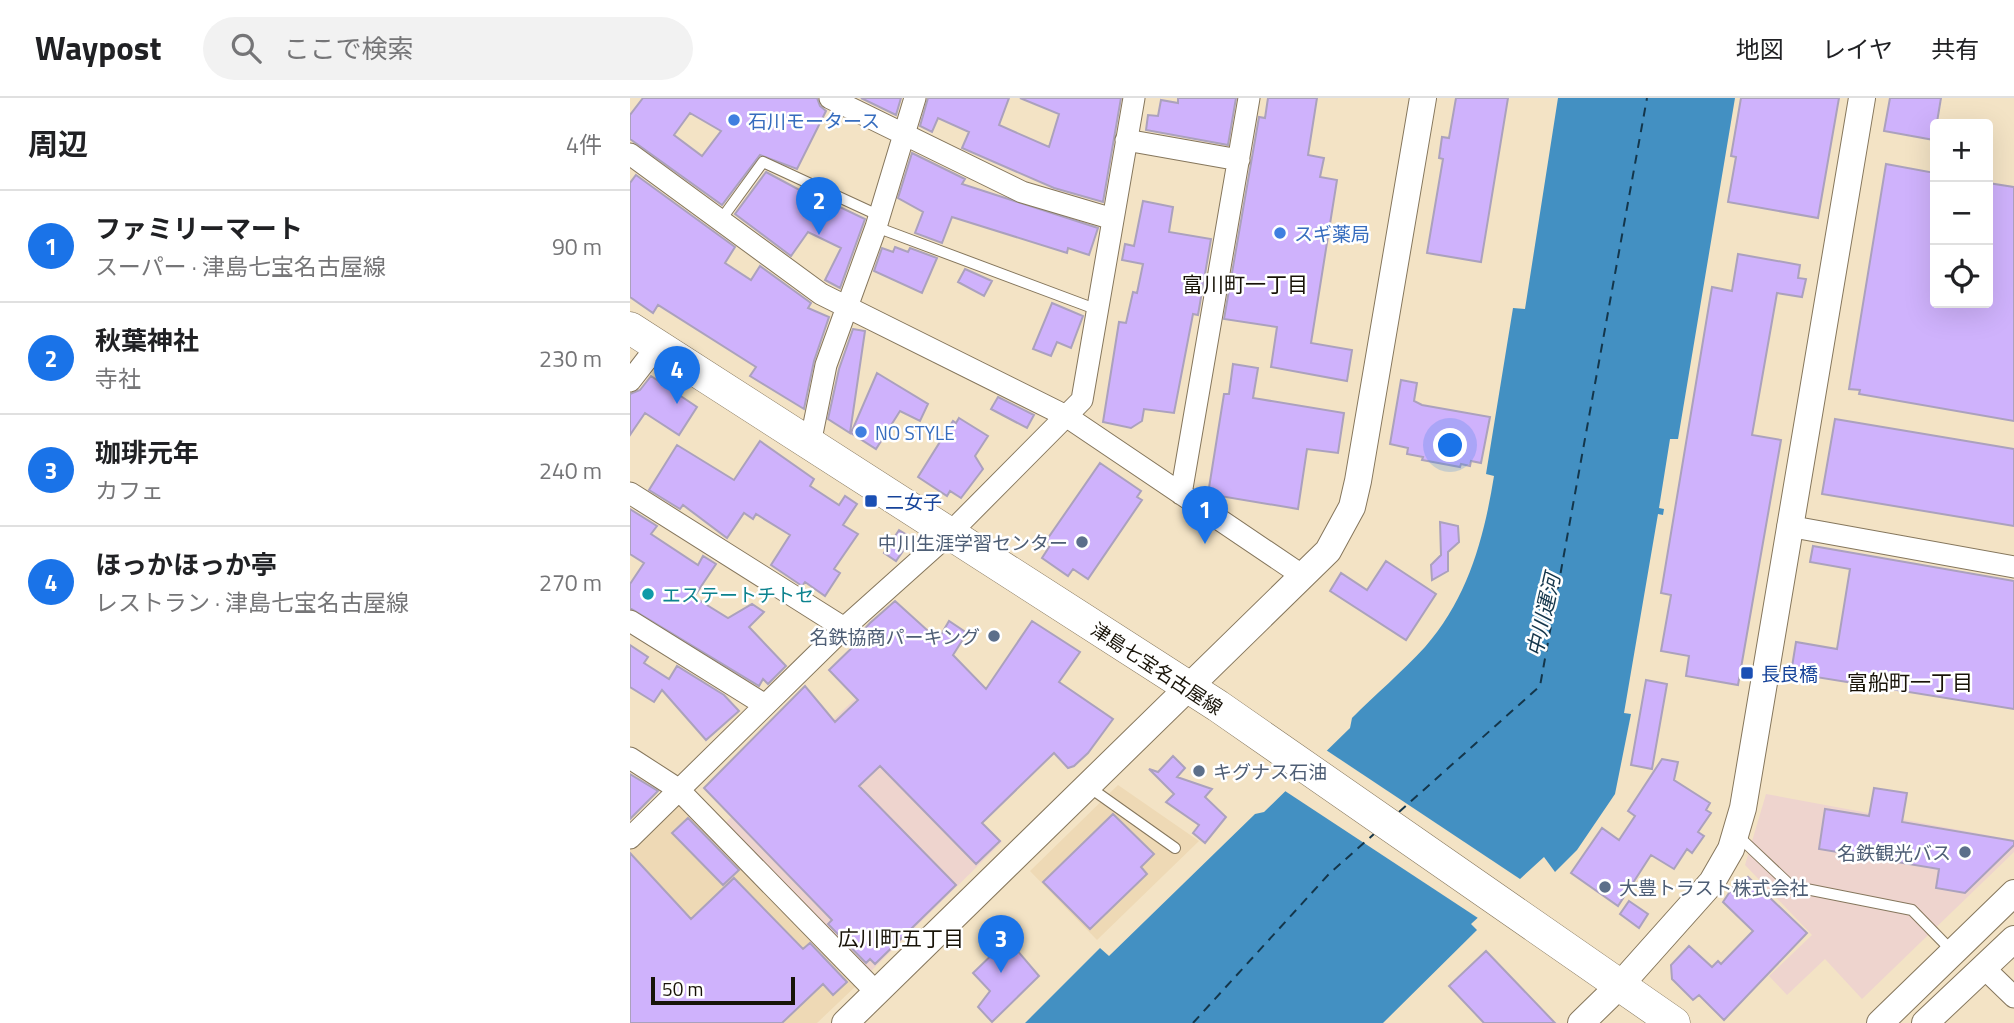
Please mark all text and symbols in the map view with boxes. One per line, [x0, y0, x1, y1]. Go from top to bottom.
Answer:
search box [203, 17, 693, 80]
text: Waypost [35, 23, 161, 73]
icon: search [227, 29, 265, 67]
text: ここで検索 [283, 29, 413, 68]
text: 地図 [1736, 31, 1784, 67]
text: レイヤ [1822, 31, 1893, 67]
text: 共有 [1931, 31, 1979, 67]
place label: 石川モータース [748, 106, 880, 135]
marker: 石川モータース [726, 112, 742, 128]
map controls [1930, 119, 1993, 308]
button: + [1930, 119, 1993, 182]
text: 周辺 [28, 121, 88, 167]
text: 4件 [566, 127, 602, 162]
pin: 2 [796, 177, 842, 235]
button: − [1930, 182, 1993, 245]
text: ファミリーマート [95, 209, 303, 248]
place label: スギ薬局 [1294, 219, 1370, 248]
marker: スギ薬局 [1272, 225, 1288, 241]
text: 1 [45, 229, 57, 264]
text: 90 m [552, 229, 602, 264]
button: locate [1930, 245, 1993, 308]
text: スーパー · 津島七宝名古屋線 [95, 249, 386, 284]
district label: 富川町一丁目 [1182, 268, 1308, 300]
text: 秋葉神社 [95, 321, 199, 360]
text: 2 [45, 341, 57, 376]
text: 230 m [539, 341, 602, 376]
pin: 4 [654, 346, 700, 404]
text: 寺社 [95, 361, 141, 396]
place label: NO STYLE [875, 418, 955, 447]
marker: NO STYLE [853, 424, 869, 440]
your location [1433, 428, 1467, 462]
text: 珈琲元年 [95, 433, 199, 472]
text: 3 [45, 453, 57, 488]
text: 240 m [539, 453, 602, 488]
text: カフェ [95, 473, 164, 508]
pin: 1 [1182, 486, 1228, 544]
place label: 二女子 [885, 487, 942, 516]
marker: 二女子 [863, 493, 879, 509]
place label: 中川生涯学習センター [878, 528, 1068, 557]
marker: 中川生涯学習センター [1074, 534, 1090, 550]
text: ほっかほっか亭 [95, 545, 277, 584]
text: 4 [45, 565, 57, 600]
text: 270 m [539, 565, 602, 600]
water label: 中川運河 [1518, 567, 1569, 660]
place label: エステートチトセ [662, 580, 814, 609]
text: レストラン · 津島七宝名古屋線 [95, 585, 409, 620]
marker: エステートチトセ [640, 586, 656, 602]
street label: 津島七宝名古屋線 [1085, 614, 1229, 722]
place label: 名鉄協商パーキング [810, 622, 980, 651]
marker: 名鉄協商パーキング [986, 628, 1002, 644]
place label: 長良橋 [1761, 659, 1818, 688]
marker: 長良橋 [1739, 665, 1755, 681]
district label: 富船町一丁目 [1847, 666, 1973, 698]
place label: キグナス石油 [1213, 757, 1327, 786]
marker: キグナス石油 [1191, 763, 1207, 779]
place label: 名鉄観光バス [1837, 838, 1951, 867]
marker: 名鉄観光バス [1957, 844, 1973, 860]
place label: 大豊トラスト株式会社 [1619, 873, 1809, 902]
marker: 大豊トラスト株式会社 [1597, 879, 1613, 895]
pin: 3 [978, 915, 1024, 973]
district label: 広川町五丁目 [838, 922, 964, 954]
scale bar [651, 974, 794, 1006]
text: 50 m [662, 974, 703, 1003]

